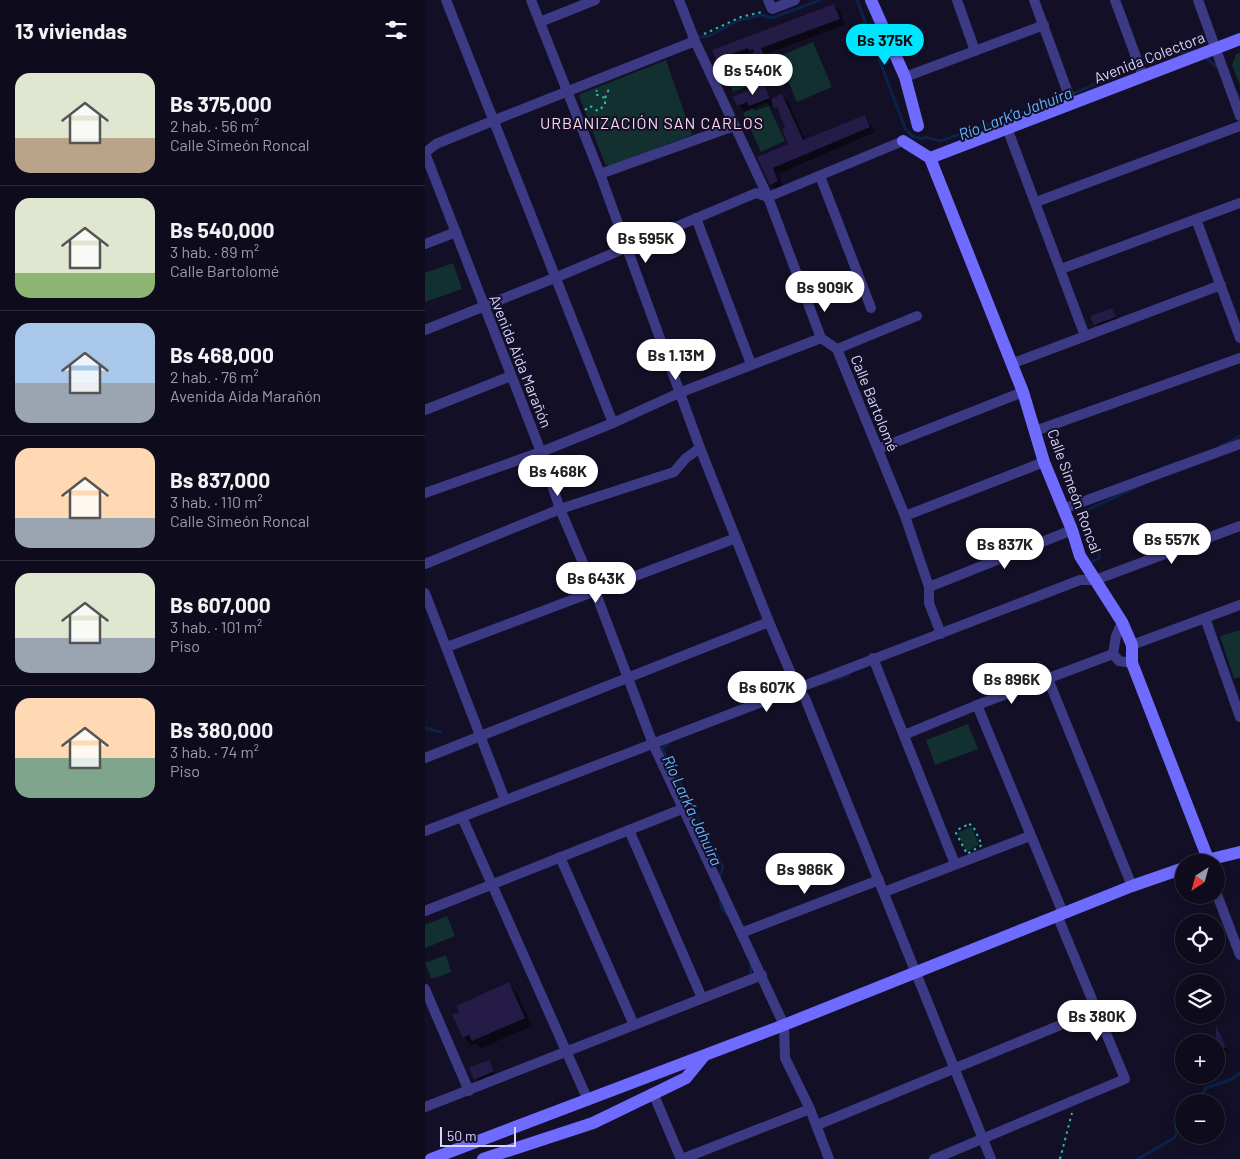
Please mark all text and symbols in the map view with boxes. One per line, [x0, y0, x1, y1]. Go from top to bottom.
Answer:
icon: filters [382, 16, 410, 44]
text: 13 viviendas [15, 18, 127, 43]
pin: Bs 375K [839, 23, 931, 66]
street label: Avenida Colectora [1091, 28, 1207, 86]
text: Bs 375K [857, 30, 913, 49]
pin: Bs 540K [707, 54, 799, 96]
text: Bs 540K [724, 60, 782, 79]
water label: Río Lark’a Jahuira [956, 83, 1074, 143]
text: Bs 375,000 [170, 91, 272, 116]
icon: home [55, 93, 115, 153]
district label: URBANIZACIÓN SAN CARLOS [540, 113, 764, 132]
text: 2 hab. · 56 m² [170, 116, 259, 135]
text: Calle Simeón Roncal [170, 135, 310, 154]
text: Bs 540,000 [170, 217, 275, 242]
icon: home [55, 218, 115, 278]
pin: Bs 595K [600, 222, 692, 264]
text: Bs 595K [618, 228, 674, 247]
text: 3 hab. · 89 m² [170, 242, 259, 261]
text: Calle Bartolomé [170, 261, 279, 280]
pin: Bs 909K [779, 270, 871, 313]
text: Bs 909K [796, 277, 854, 296]
street label: Avenida Aida Marañón [486, 292, 556, 430]
pin: Bs 1.13M [624, 338, 728, 381]
text: Bs 468,000 [170, 342, 274, 367]
icon: home [55, 343, 115, 403]
text: Bs 1.13M [648, 345, 704, 364]
street label: Calle Bartolomé [847, 352, 903, 454]
text: 2 hab. · 76 m² [170, 367, 259, 386]
text: Avenida Aida Marañón [170, 386, 321, 405]
street label: Calle Simeón Roncal [1044, 426, 1106, 556]
pin: Bs 468K [512, 454, 604, 497]
text: Bs 468K [529, 461, 587, 480]
text: Bs 837,000 [170, 467, 270, 492]
icon: home [55, 468, 115, 528]
text: 3 hab. · 110 m² [170, 492, 263, 511]
text: Calle Simeón Roncal [170, 511, 310, 530]
pin: Bs 557K [1126, 522, 1218, 565]
pin: Bs 837K [959, 528, 1051, 570]
text: Bs 557K [1144, 529, 1200, 548]
text: Bs 837K [977, 534, 1033, 553]
pin: Bs 643K [550, 562, 642, 604]
text: Bs 643K [567, 568, 625, 587]
text: Bs 607,000 [170, 592, 271, 617]
icon: home [55, 593, 115, 653]
text: 3 hab. · 101 m² [170, 617, 262, 636]
text: Piso [170, 636, 200, 655]
pin: Bs 896K [966, 662, 1058, 705]
text: Bs 896K [984, 669, 1040, 688]
pin: Bs 607K [721, 670, 813, 713]
text: Bs 607K [739, 677, 795, 696]
text: Bs 380,000 [170, 717, 273, 742]
icon: home [55, 718, 115, 778]
text: 3 hab. · 74 m² [170, 742, 259, 761]
water label: Río Lark’a Jahuira [659, 752, 727, 868]
text: Piso [170, 761, 200, 780]
pin: Bs 986K [759, 852, 851, 895]
north arrow [1175, 854, 1225, 904]
map controls [1175, 854, 1225, 1144]
text: Bs 986K [777, 859, 833, 878]
button: locate [1175, 914, 1225, 964]
button: layers [1175, 974, 1225, 1024]
pin: Bs 380K [1051, 1000, 1143, 1042]
text: Bs 380K [1068, 1006, 1126, 1025]
button: + [1175, 1034, 1225, 1084]
button: − [1175, 1094, 1225, 1144]
scale bar [440, 1124, 516, 1147]
text: 50 m [447, 1127, 476, 1144]

